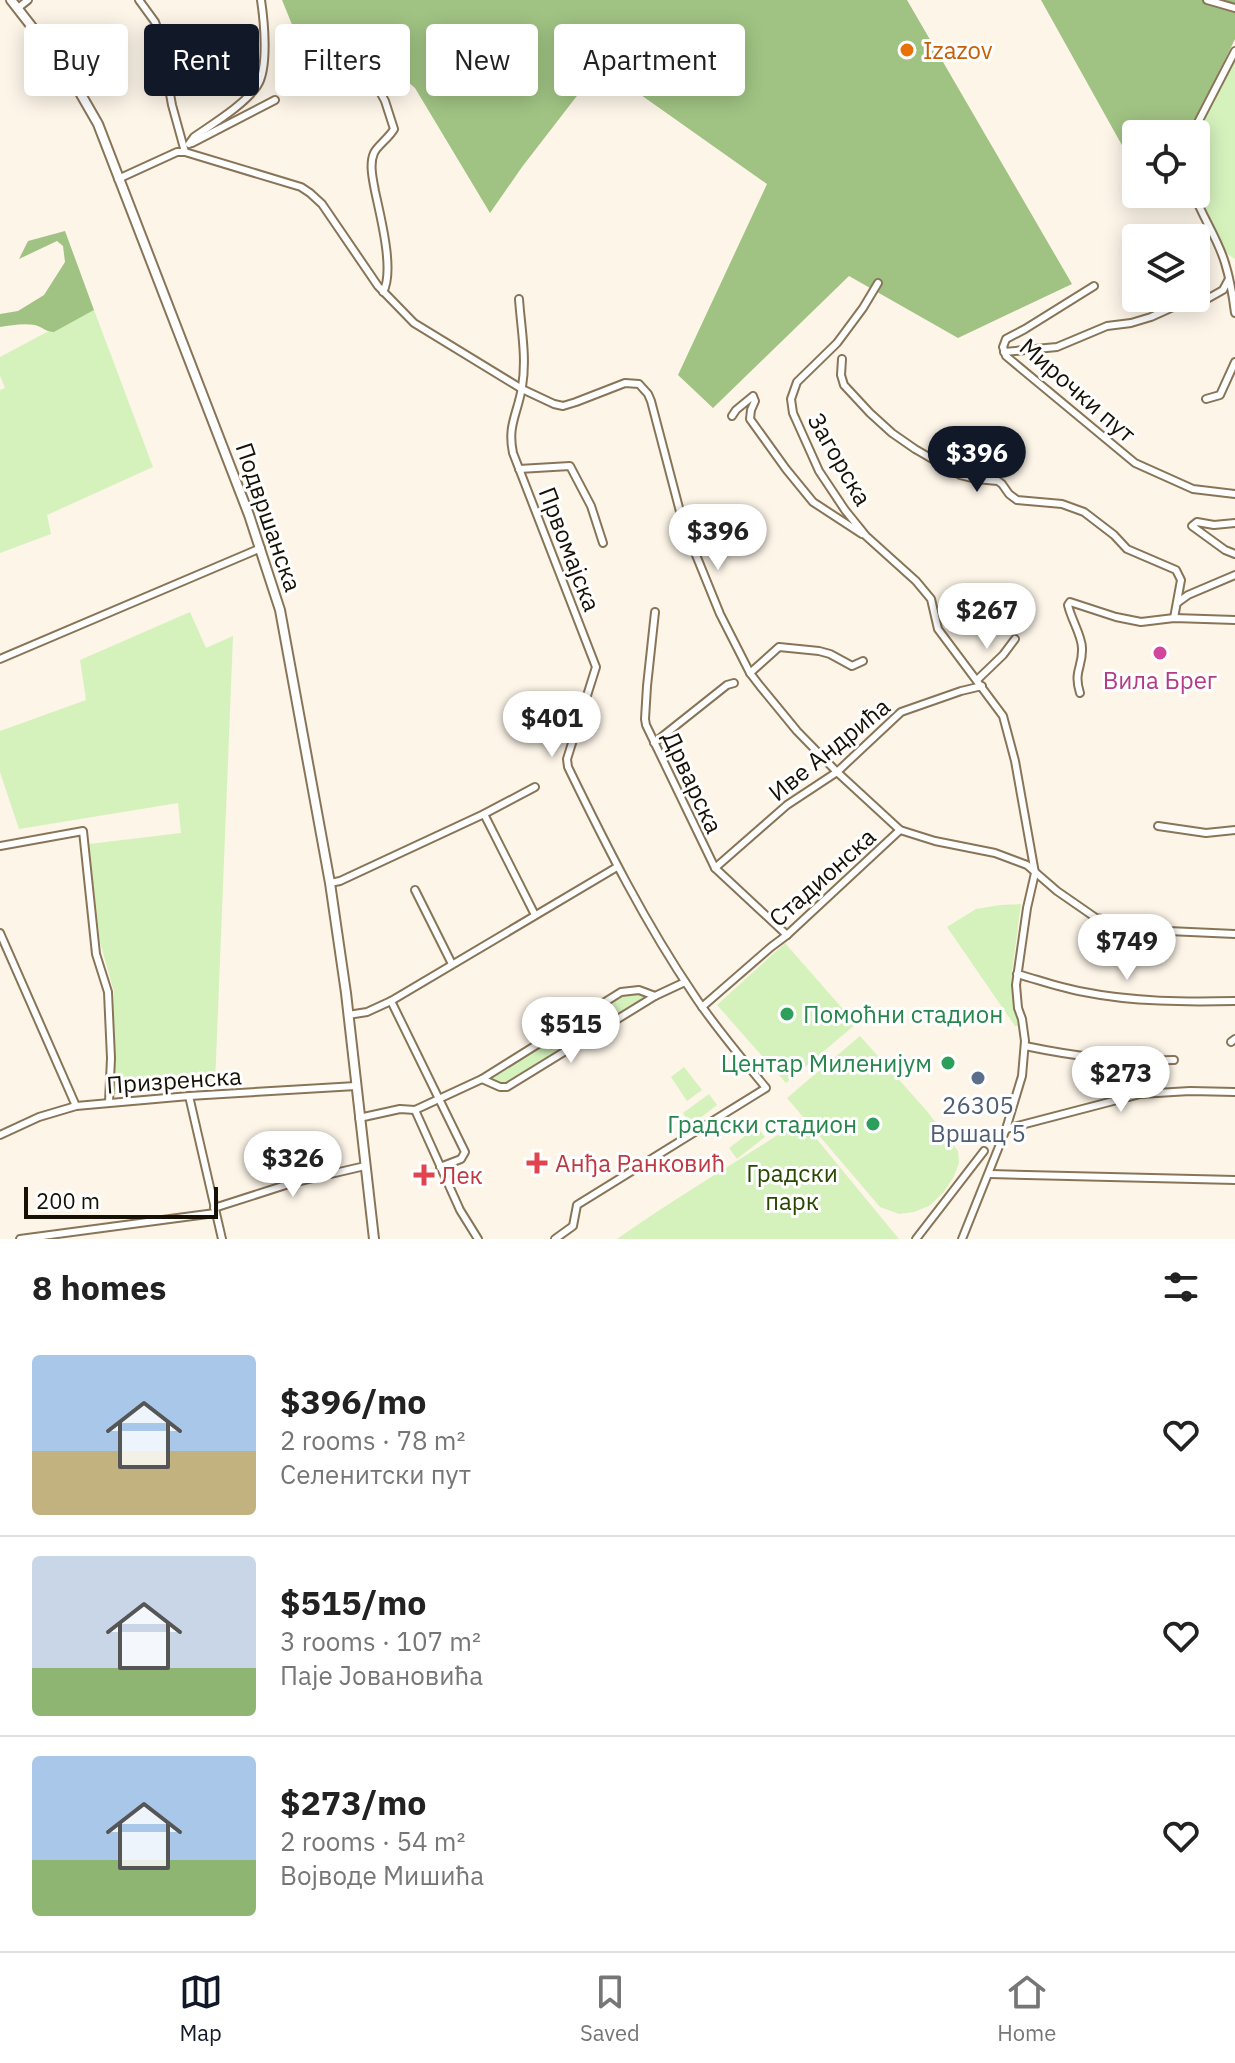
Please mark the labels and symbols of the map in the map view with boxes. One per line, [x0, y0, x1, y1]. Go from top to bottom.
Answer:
place label: Izazov [923, 34, 993, 66]
marker: Izazov [898, 41, 916, 59]
street label: Мирочки пут [1013, 331, 1143, 449]
street label: Загорска [801, 407, 880, 511]
pin: $396 [930, 426, 1024, 494]
street label: Подвршанска [229, 438, 310, 596]
street label: Првомајска [532, 482, 608, 616]
pin: $396 [671, 504, 765, 572]
pin: $267 [940, 583, 1034, 651]
marker: Вила Брег [1151, 644, 1169, 662]
place label: Вила Брег [1103, 664, 1217, 696]
street label: Иве Андрића [762, 690, 897, 808]
pin: $401 [505, 691, 599, 759]
street label: Дрварска [655, 726, 731, 838]
street label: Стадионска [762, 820, 882, 933]
pin: $749 [1080, 914, 1174, 982]
pin: $515 [524, 997, 618, 1065]
place label: Помоћни стадион [803, 998, 1003, 1030]
marker: Помоћни стадион [778, 1005, 796, 1023]
pin: $273 [1074, 1046, 1168, 1114]
place label: Центар Миленијум [721, 1047, 932, 1079]
marker: Центар Миленијум [939, 1054, 957, 1072]
street label: Призренска [105, 1059, 243, 1101]
marker: 26305 Вршац 5 [969, 1069, 987, 1087]
place label: 26305 Вршац 5 [930, 1089, 1026, 1149]
place label: Градски стадион [667, 1108, 857, 1140]
marker: Градски стадион [864, 1115, 882, 1133]
pin: $326 [246, 1131, 340, 1199]
place label: Анђа Ранковић [555, 1147, 725, 1179]
marker: Анђа Ранковић [526, 1152, 548, 1174]
park label: Градски парк [746, 1157, 838, 1217]
place label: Лек [440, 1159, 483, 1191]
marker: Лек [415, 1166, 433, 1184]
scale bar [24, 1183, 218, 1219]

